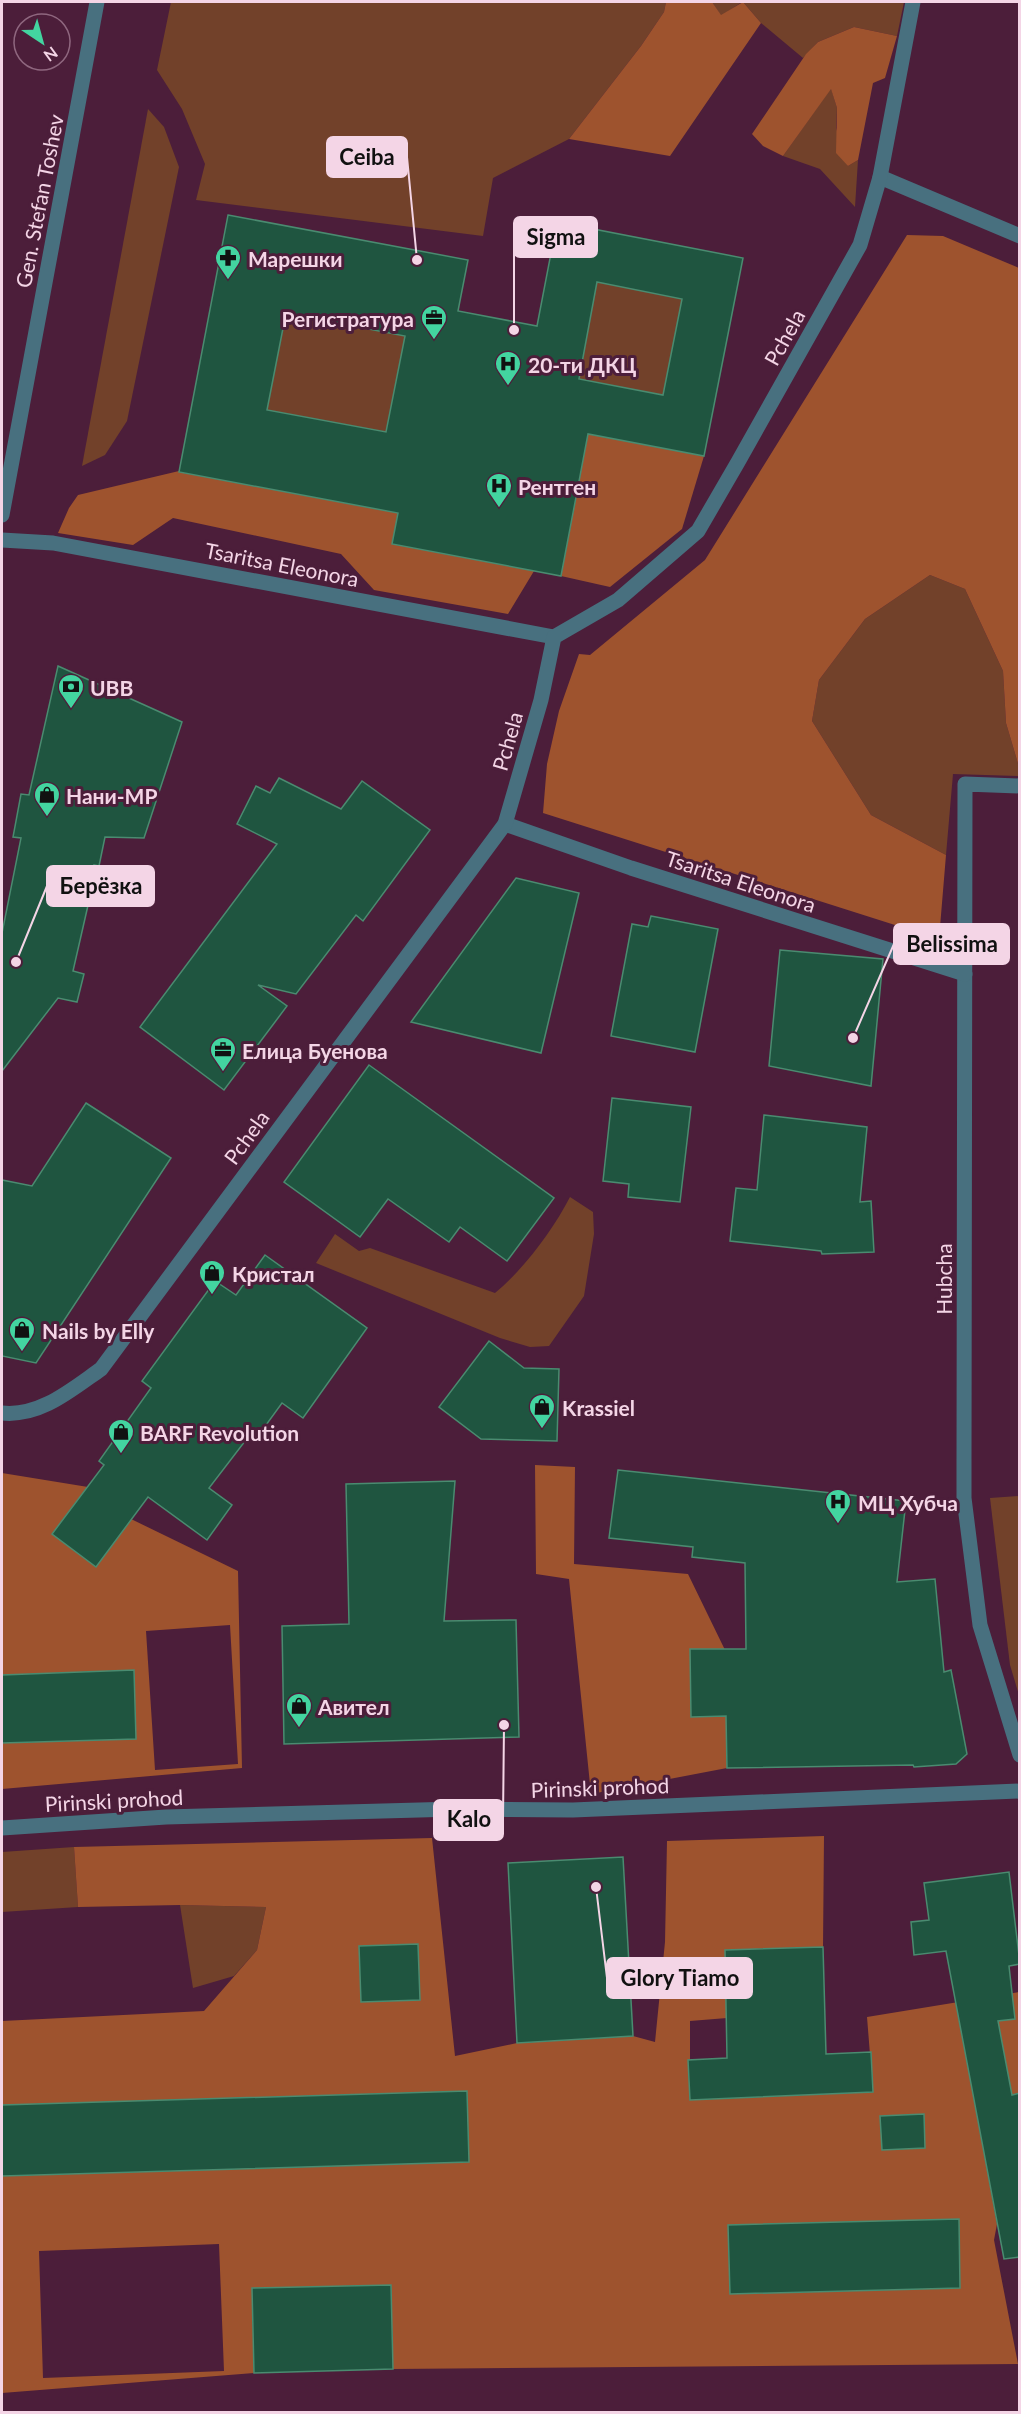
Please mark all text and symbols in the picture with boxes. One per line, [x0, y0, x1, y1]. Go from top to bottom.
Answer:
north arrow [12, 12, 72, 72]
text: N [41, 43, 62, 66]
street label: Gen. Stefan Toshev [10, 112, 68, 290]
callout: Ceiba [327, 137, 407, 177]
text: Ceiba [339, 143, 395, 170]
callout: Sigma [514, 217, 597, 257]
text: Sigma [527, 223, 585, 250]
pharmacy icon: Марешки [213, 243, 243, 281]
place label: Марешки [248, 246, 342, 271]
office icon: Регистратура [419, 303, 449, 341]
street label: Pchela [758, 305, 810, 369]
place label: Регистратура [282, 306, 414, 331]
hospital icon: 20-ти ДКЦ [493, 349, 523, 387]
place label: 20-ти ДКЦ [528, 352, 637, 377]
hospital icon: Рентген [484, 471, 514, 509]
place label: Рентген [518, 474, 596, 499]
street label: Tsaritsa Eleonora [203, 537, 361, 591]
bank icon: UBB [56, 672, 86, 710]
place label: UBB [90, 675, 133, 700]
street label: Pchela [487, 709, 527, 773]
shop icon: Нани-МР [32, 780, 62, 818]
place label: Нани-МР [66, 783, 157, 808]
street label: Tsaritsa Eleonora [663, 845, 819, 917]
callout: Берёзка [47, 866, 154, 906]
text: Берёзка [60, 872, 142, 899]
callout: Belissima [894, 924, 1009, 964]
text: Belissima [906, 930, 998, 957]
office icon: Елица Буенова [208, 1035, 238, 1073]
place label: Елица Буенова [242, 1038, 388, 1063]
street label: Pchela [218, 1105, 274, 1169]
street label: Hubcha [931, 1243, 956, 1315]
shop icon: Кристал [197, 1258, 227, 1296]
place label: Кристал [232, 1261, 315, 1286]
shop icon: Nails by Elly [7, 1315, 37, 1353]
place label: Nails by Elly [42, 1318, 155, 1343]
shop icon: Krassiel [527, 1392, 557, 1430]
place label: Krassiel [562, 1395, 635, 1420]
shop icon: BARF Revolution [106, 1417, 136, 1455]
place label: BARF Revolution [140, 1420, 299, 1445]
hospital icon: МЦ Хубча [823, 1487, 853, 1525]
place label: МЦ Хубча [858, 1490, 958, 1515]
shop icon: Авител [284, 1691, 314, 1729]
place label: Авител [317, 1694, 390, 1719]
street label: Pirinski prohod [530, 1772, 670, 1802]
street label: Pirinski prohod [44, 1784, 184, 1816]
callout: Kalo [434, 1800, 503, 1840]
text: Kalo [447, 1805, 491, 1832]
callout: Glory Tiamo [607, 1958, 752, 1998]
text: Glory Tiamo [621, 1964, 739, 1991]

